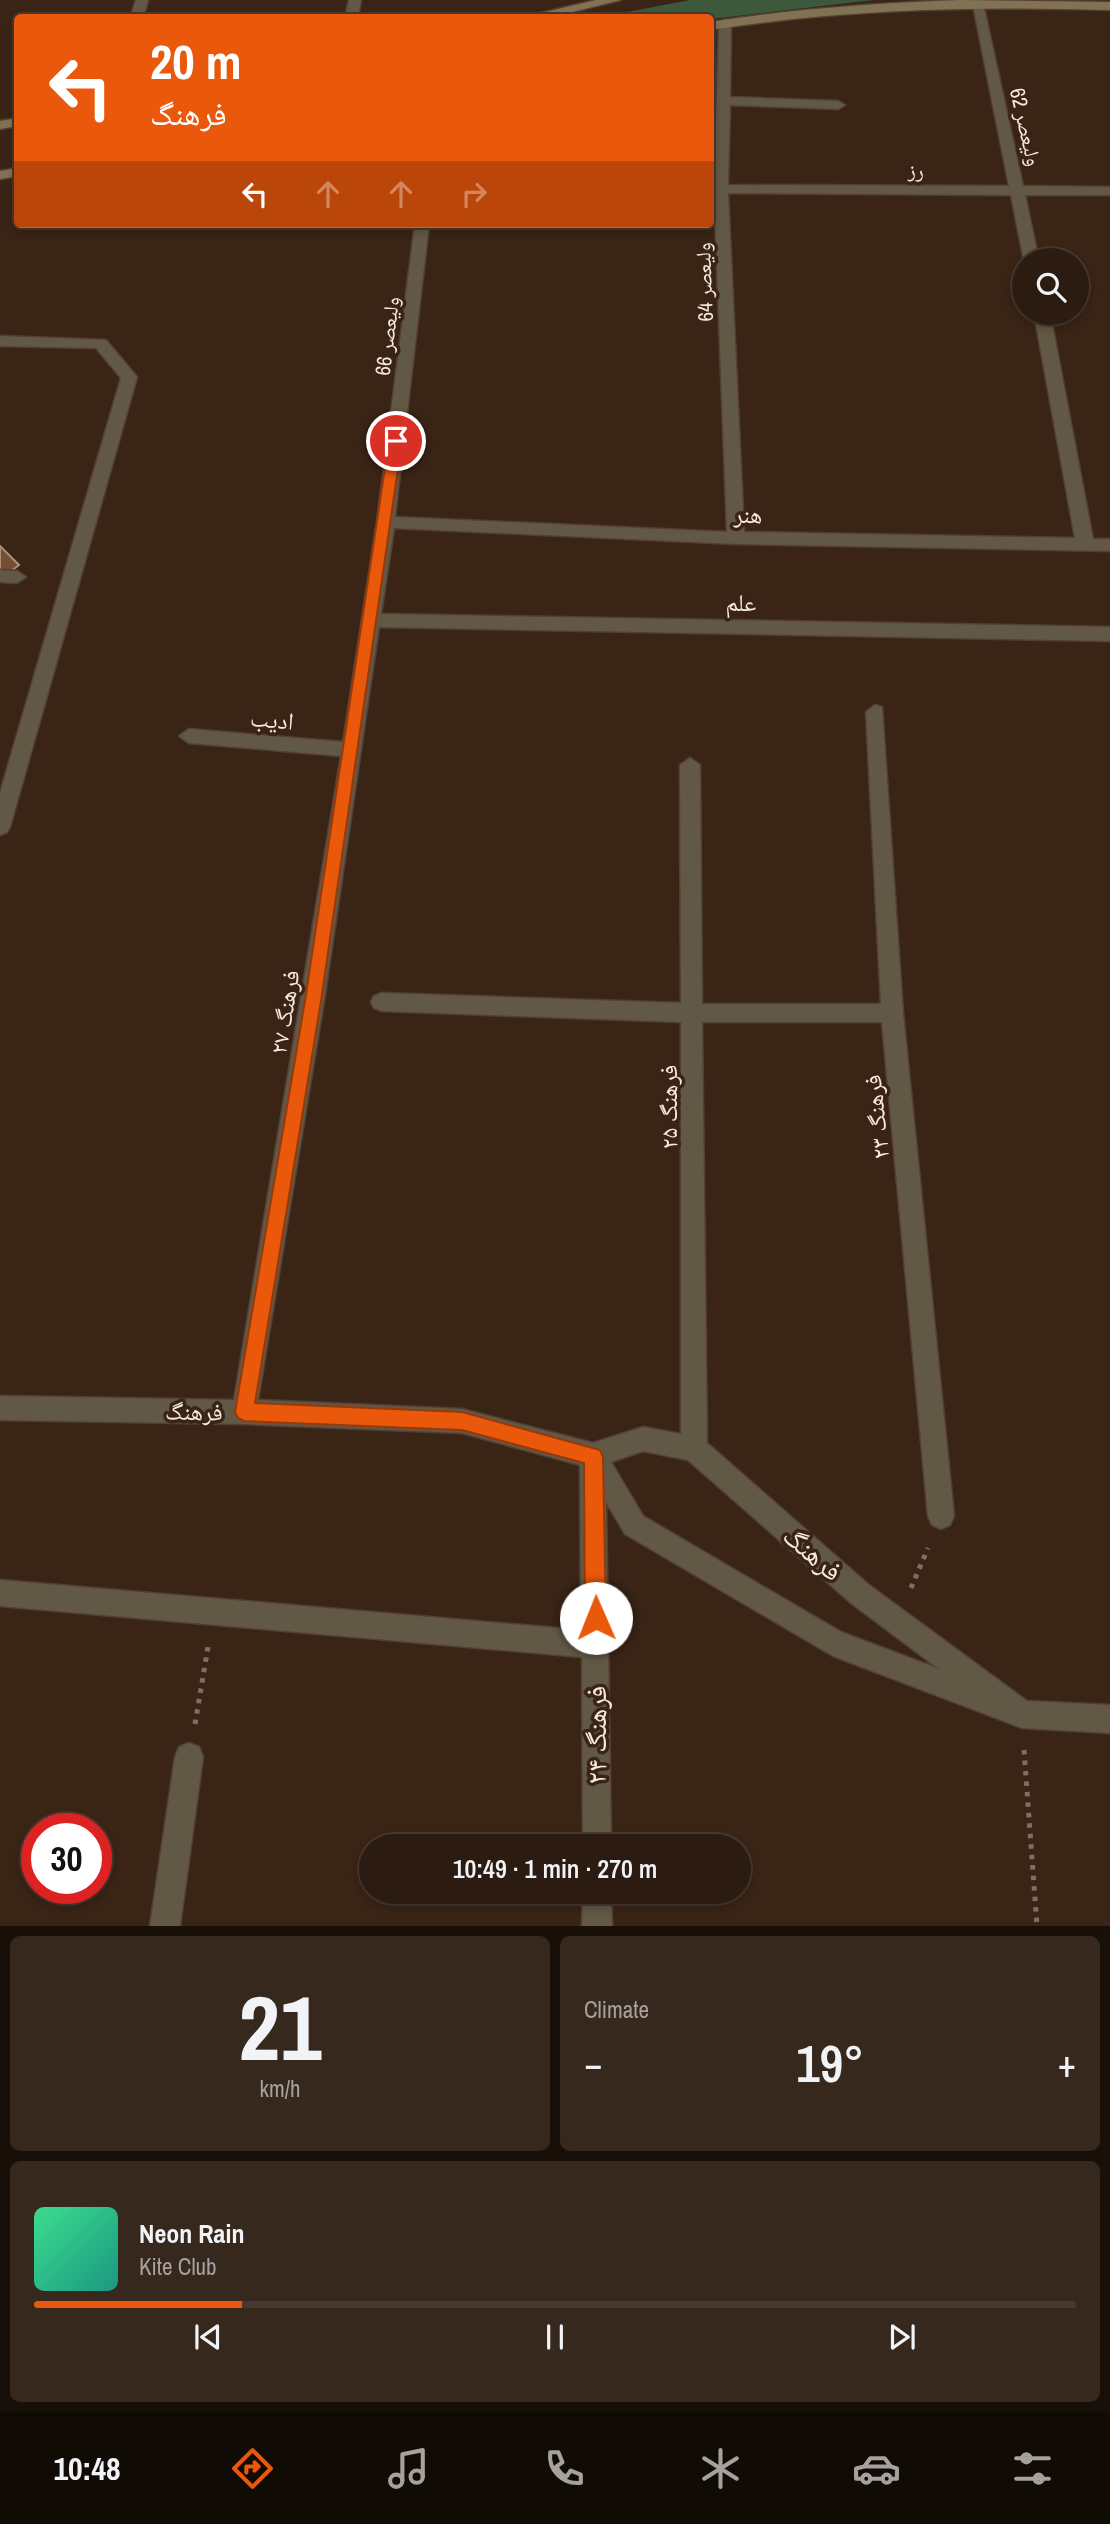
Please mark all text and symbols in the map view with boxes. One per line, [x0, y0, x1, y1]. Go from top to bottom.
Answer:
text: 20 m [150, 28, 242, 94]
icon: left [35, 42, 126, 133]
street label: ولیعصر 62 [1003, 85, 1049, 169]
text: فرهنگ [150, 92, 227, 135]
street label: رز [907, 155, 924, 185]
icon: left [236, 175, 274, 213]
icon: ahead [309, 175, 347, 213]
icon: ahead [382, 175, 420, 213]
icon: right [455, 175, 493, 213]
street label: ولیعصر 64 [688, 242, 720, 322]
map controls [1012, 248, 1089, 325]
button: search [1012, 248, 1089, 325]
street label: ولیعصر 66 [368, 295, 406, 377]
pin [366, 411, 426, 471]
icon: arrive [377, 422, 415, 460]
street label: هنر [732, 498, 763, 530]
street label: علم [725, 586, 757, 619]
street label: ادیب [249, 701, 295, 737]
street label: فرهنگ ۲۷ [262, 968, 306, 1056]
street label: فرهنگ ۲۵ [652, 1065, 684, 1149]
street label: فرهنگ ۲۳ [856, 1073, 896, 1161]
street label: فرهنگ [165, 1394, 223, 1428]
street label: فرهنگ [775, 1517, 851, 1589]
position arrow [559, 1581, 633, 1655]
street label: فرهنگ ۲۴ [577, 1686, 615, 1784]
speed limit sign: 30 [21, 1813, 112, 1904]
text: 10:49 · 1 min · 270 m [453, 1851, 657, 1886]
text: 21 [239, 1966, 322, 2088]
text: Climate [584, 1994, 649, 2025]
text: 19° [796, 2028, 864, 2098]
text: − [584, 2038, 602, 2089]
text: + [1058, 2038, 1076, 2089]
text: km/h [260, 2073, 300, 2104]
text: Neon Rain [139, 2216, 244, 2251]
text: Kite Club [139, 2251, 217, 2282]
icon: previous [189, 2318, 227, 2356]
icon: pause [536, 2318, 574, 2356]
icon: next [883, 2318, 921, 2356]
icon: directions [228, 2444, 277, 2493]
icon: music [384, 2444, 433, 2493]
icon: phone [540, 2444, 589, 2493]
icon: climate [696, 2444, 745, 2493]
icon: car [852, 2444, 901, 2493]
icon: filters [1008, 2444, 1057, 2493]
text: 10:48 [53, 2447, 121, 2490]

